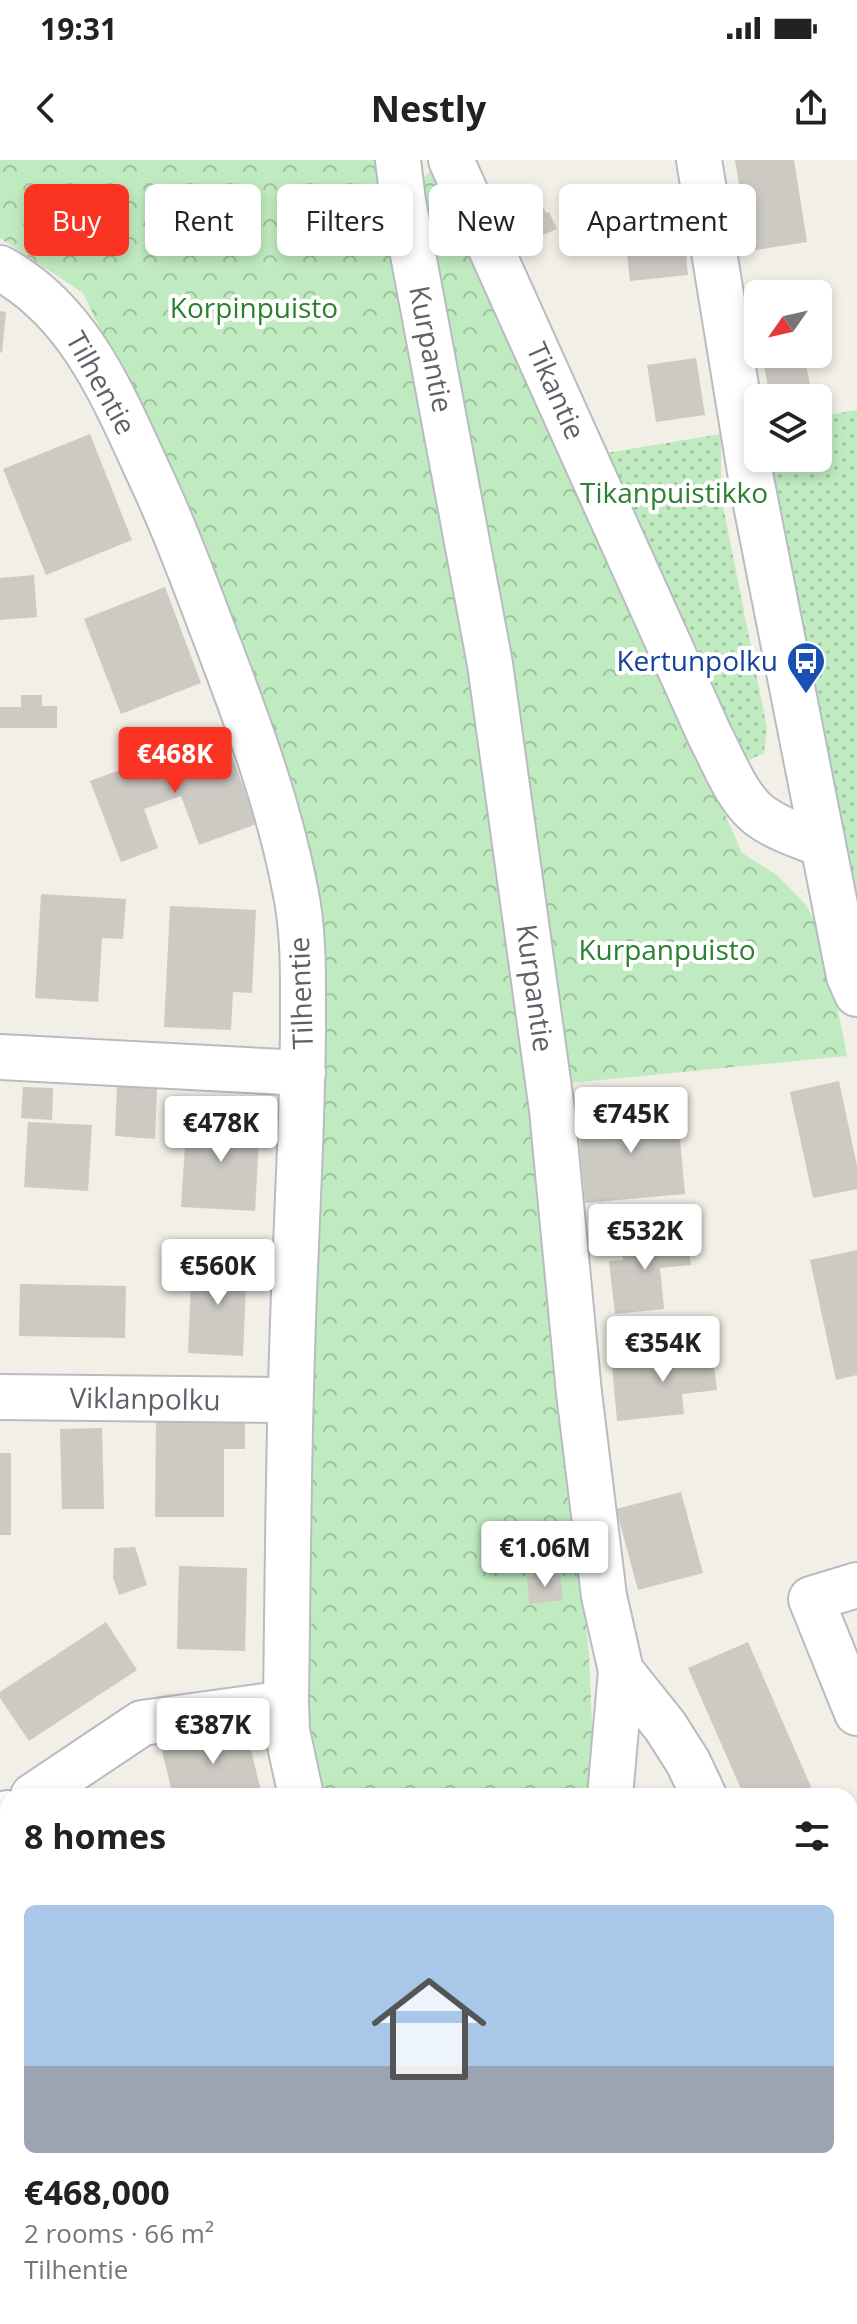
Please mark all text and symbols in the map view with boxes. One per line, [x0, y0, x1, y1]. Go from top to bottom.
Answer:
text: 19:31 [40, 8, 117, 49]
text: Nestly [371, 84, 486, 133]
icon: back [24, 86, 68, 130]
icon: share [789, 86, 833, 130]
chip: Buy [24, 184, 129, 256]
chip: Rent [145, 184, 261, 256]
chip: Filters [277, 184, 413, 256]
chip: New [429, 184, 543, 256]
chip: Apartment [559, 184, 756, 256]
north arrow [744, 280, 832, 368]
map controls [744, 280, 832, 472]
street label: Kurpantie [401, 282, 463, 415]
park label: Korpinpuisto [170, 288, 338, 326]
street label: Tilhentie [58, 324, 146, 441]
street label: Tikantie [519, 336, 595, 445]
button: layers [744, 384, 832, 472]
park label: Tikanpuistikko [580, 473, 768, 511]
bus stop icon: Kertunpolku [785, 640, 827, 695]
place label: Kertunpolku [616, 641, 778, 679]
pin: €468K [119, 727, 231, 795]
text: €468K [137, 735, 213, 771]
street label: Kurpantie [508, 922, 564, 1054]
park label: Kurpanpuisto [578, 930, 756, 968]
street label: Tilhentie [279, 936, 321, 1050]
pin: €745K [575, 1087, 687, 1155]
text: €745K [593, 1095, 669, 1131]
pin: €478K [165, 1096, 277, 1164]
text: €478K [183, 1104, 259, 1140]
pin: €532K [589, 1204, 701, 1272]
text: €532K [607, 1212, 683, 1248]
pin: €560K [162, 1239, 274, 1307]
text: €560K [180, 1247, 256, 1283]
pin: €354K [607, 1316, 719, 1384]
text: €354K [625, 1324, 701, 1360]
street label: Viklanpolku [69, 1378, 221, 1418]
pin: €1.06M [480, 1521, 610, 1589]
text: €1.06M [499, 1529, 591, 1565]
pin: €387K [157, 1698, 269, 1766]
text: €387K [175, 1706, 251, 1742]
text: 8 homes [24, 1813, 166, 1859]
icon: filters [790, 1814, 834, 1858]
icon: home [357, 1957, 501, 2101]
text: €468,000 [24, 2169, 170, 2215]
text: 2 rooms · 66 m² [24, 2215, 214, 2251]
text: Tilhentie [24, 2251, 128, 2287]

